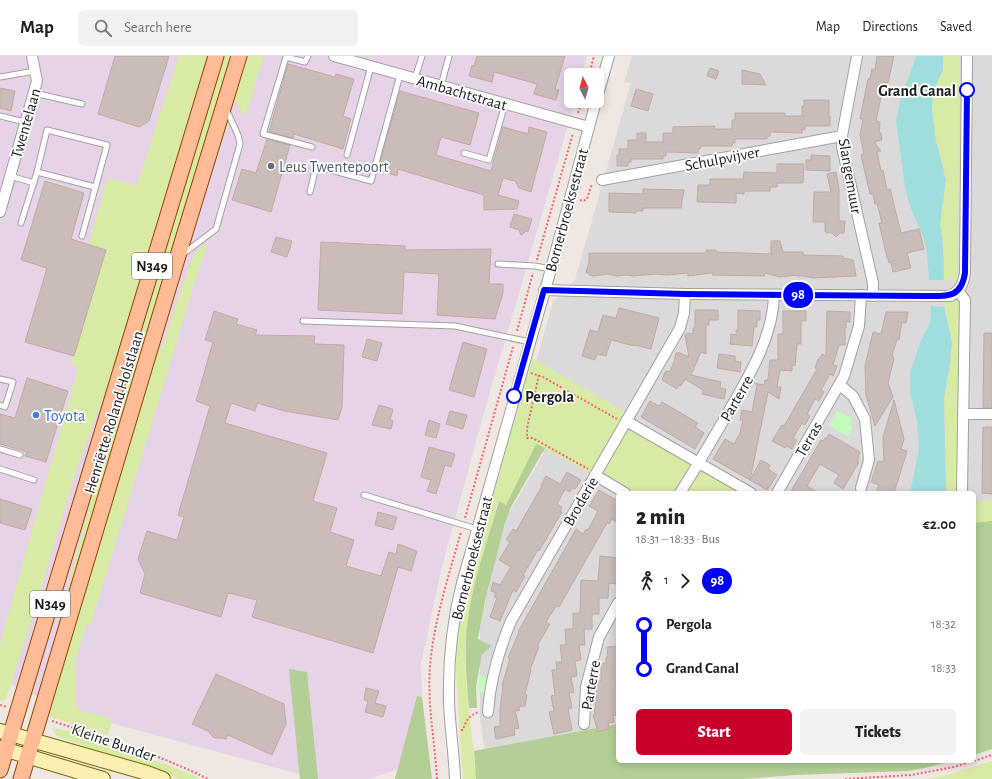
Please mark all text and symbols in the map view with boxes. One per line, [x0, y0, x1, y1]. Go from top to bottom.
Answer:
search box [78, 10, 358, 46]
icon: search [92, 17, 114, 39]
text: Map [20, 18, 54, 37]
text: Search here [124, 20, 192, 35]
text: Map [816, 20, 840, 34]
text: Directions [862, 20, 918, 34]
text: Saved [940, 20, 972, 34]
north arrow [564, 68, 604, 108]
map controls [564, 68, 604, 108]
street label: Ambachtstraat [415, 72, 509, 113]
marker: Grand Canal [959, 82, 975, 98]
place label: Grand Canal [878, 83, 956, 99]
street label: Twentelaan [8, 86, 44, 160]
street label: Slangemuur [836, 137, 865, 216]
street label: Schulpvijver [684, 144, 762, 175]
street label: Bornerbroeksestraat [543, 147, 591, 274]
place label: Leus Twentepoort [279, 159, 389, 175]
marker: Leus Twentepoort [266, 161, 276, 171]
road number: N349 [132, 253, 172, 279]
line badge: 98 [780, 282, 816, 308]
text: 98 [791, 288, 805, 302]
street label: Henriëtte Roland Holstlaan [82, 329, 146, 496]
street label: Parterre [717, 373, 756, 424]
marker: Pergola [506, 388, 522, 404]
place label: Pergola [525, 389, 574, 405]
place label: Toyota [44, 408, 85, 425]
marker: Toyota [31, 410, 41, 420]
street label: Terras [793, 419, 825, 460]
street label: Broderie [561, 474, 601, 529]
street label: Bornerbroeksestraat [449, 495, 495, 622]
text: 2 min [636, 506, 685, 528]
text: €2.00 [923, 517, 956, 532]
text: 18:31 – 18:33 · Bus [636, 533, 720, 546]
icon: walk [636, 570, 658, 592]
icon: forward [674, 570, 696, 592]
text: 1 [664, 574, 668, 587]
text: 98 [710, 574, 724, 588]
road number: N349 [30, 591, 70, 617]
text: Pergola [666, 617, 712, 632]
text: 18:32 [931, 618, 956, 631]
street label: Parterre [579, 659, 603, 711]
text: Grand Canal [666, 661, 739, 676]
text: 18:33 [932, 662, 956, 675]
button: Start [636, 709, 792, 755]
button: Tickets [800, 709, 956, 755]
street label: Kleine Bunder [70, 721, 159, 765]

